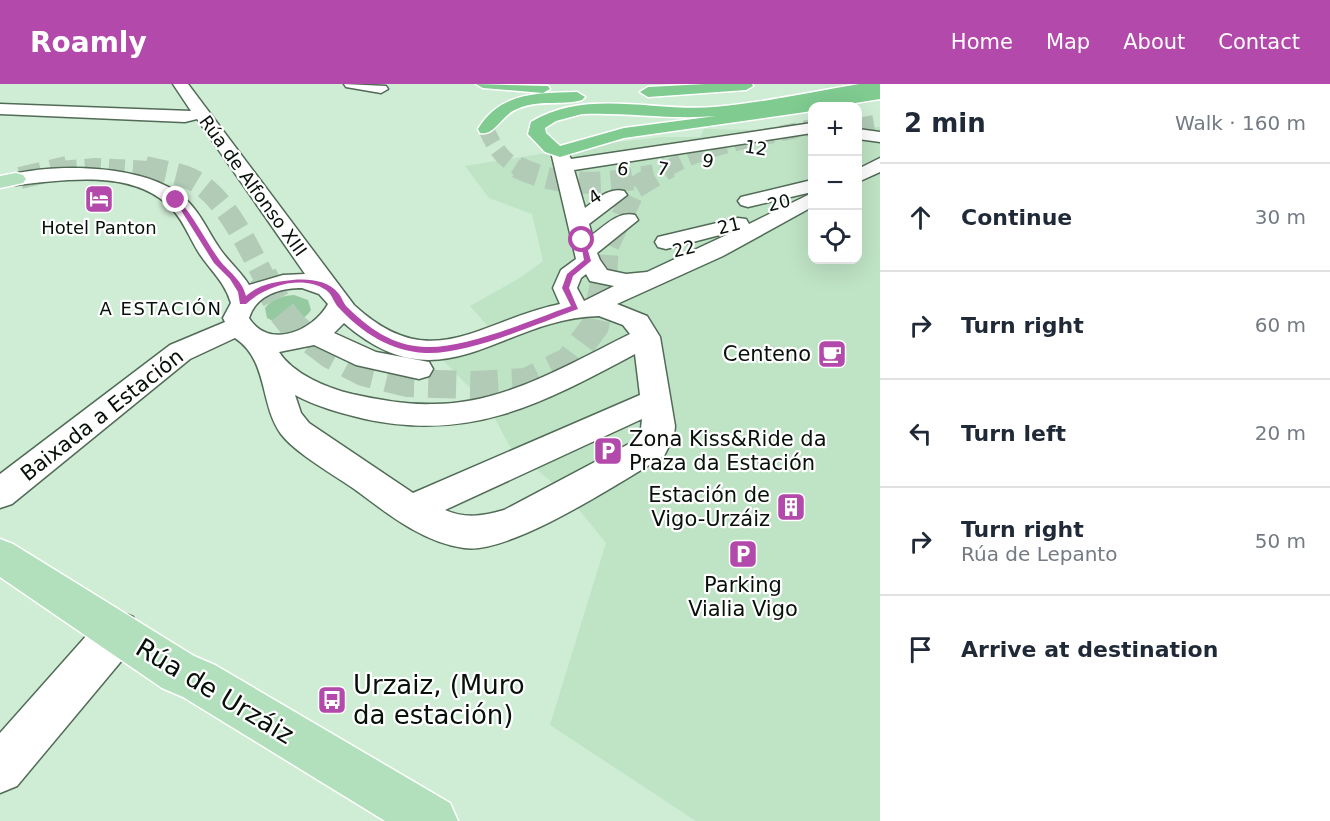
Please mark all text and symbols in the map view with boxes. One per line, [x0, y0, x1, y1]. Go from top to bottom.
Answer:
text: Roamly [30, 26, 147, 59]
text: Home [951, 30, 1013, 54]
text: Map [1046, 30, 1090, 54]
text: About [1123, 30, 1185, 54]
text: Contact [1218, 30, 1300, 54]
map controls [808, 102, 862, 264]
button: + [808, 102, 862, 156]
text: 2 min [904, 108, 986, 138]
street label: Rúa de Alfonso XIII [195, 111, 311, 260]
text: Walk · 160 m [1175, 111, 1306, 135]
street label: 12 [743, 135, 769, 160]
street label: 9 [701, 149, 716, 172]
button: − [808, 156, 862, 210]
street label: 6 [616, 157, 631, 180]
street label: 7 [656, 157, 671, 180]
hotel icon: Hotel Panton [83, 183, 115, 215]
street label: 4 [584, 185, 605, 208]
route end [162, 186, 188, 212]
street label: 20 [765, 190, 793, 215]
icon: ahead [904, 201, 937, 234]
text: Continue [961, 205, 1072, 230]
text: 30 m [1255, 205, 1306, 229]
button: locate [808, 210, 862, 264]
street label: 21 [715, 213, 743, 238]
place label: Hotel Panton [41, 217, 157, 238]
route start [568, 226, 594, 252]
street label: 22 [670, 236, 698, 261]
district label: A ESTACIÓN [100, 298, 222, 319]
icon: right [904, 309, 937, 342]
text: Turn right [961, 313, 1084, 338]
text: 60 m [1255, 313, 1306, 337]
cafe icon: Centeno [816, 338, 848, 370]
place label: Centeno [723, 342, 811, 366]
street label: Baixada a Estación [16, 344, 188, 486]
icon: left [904, 417, 937, 450]
text: Turn left [961, 421, 1066, 446]
text: 20 m [1255, 421, 1306, 445]
place label: Zona Kiss&Ride da Praza da Estación [629, 427, 827, 475]
parking icon: Zona Kiss&Ride da Praza da Estación [592, 435, 624, 467]
place label: Estación de Vigo-Urzáiz [648, 483, 770, 531]
building icon: Estación de Vigo-Urzáiz [775, 491, 807, 523]
text: Turn right [961, 517, 1084, 542]
icon: right [904, 525, 937, 558]
text: 50 m [1255, 529, 1306, 553]
parking icon: Parking Vialia Vigo [727, 538, 759, 570]
text: Rúa de Lepanto [961, 542, 1117, 566]
place label: Parking Vialia Vigo [688, 573, 798, 621]
street label: Rúa de Urzáiz [131, 632, 299, 750]
icon: arrive [904, 633, 937, 666]
text: Arrive at destination [961, 637, 1218, 662]
place label: Urzaiz, (Muro da estación) [353, 670, 525, 730]
bus stop icon: Urzaiz, (Muro da estación) [316, 684, 348, 716]

